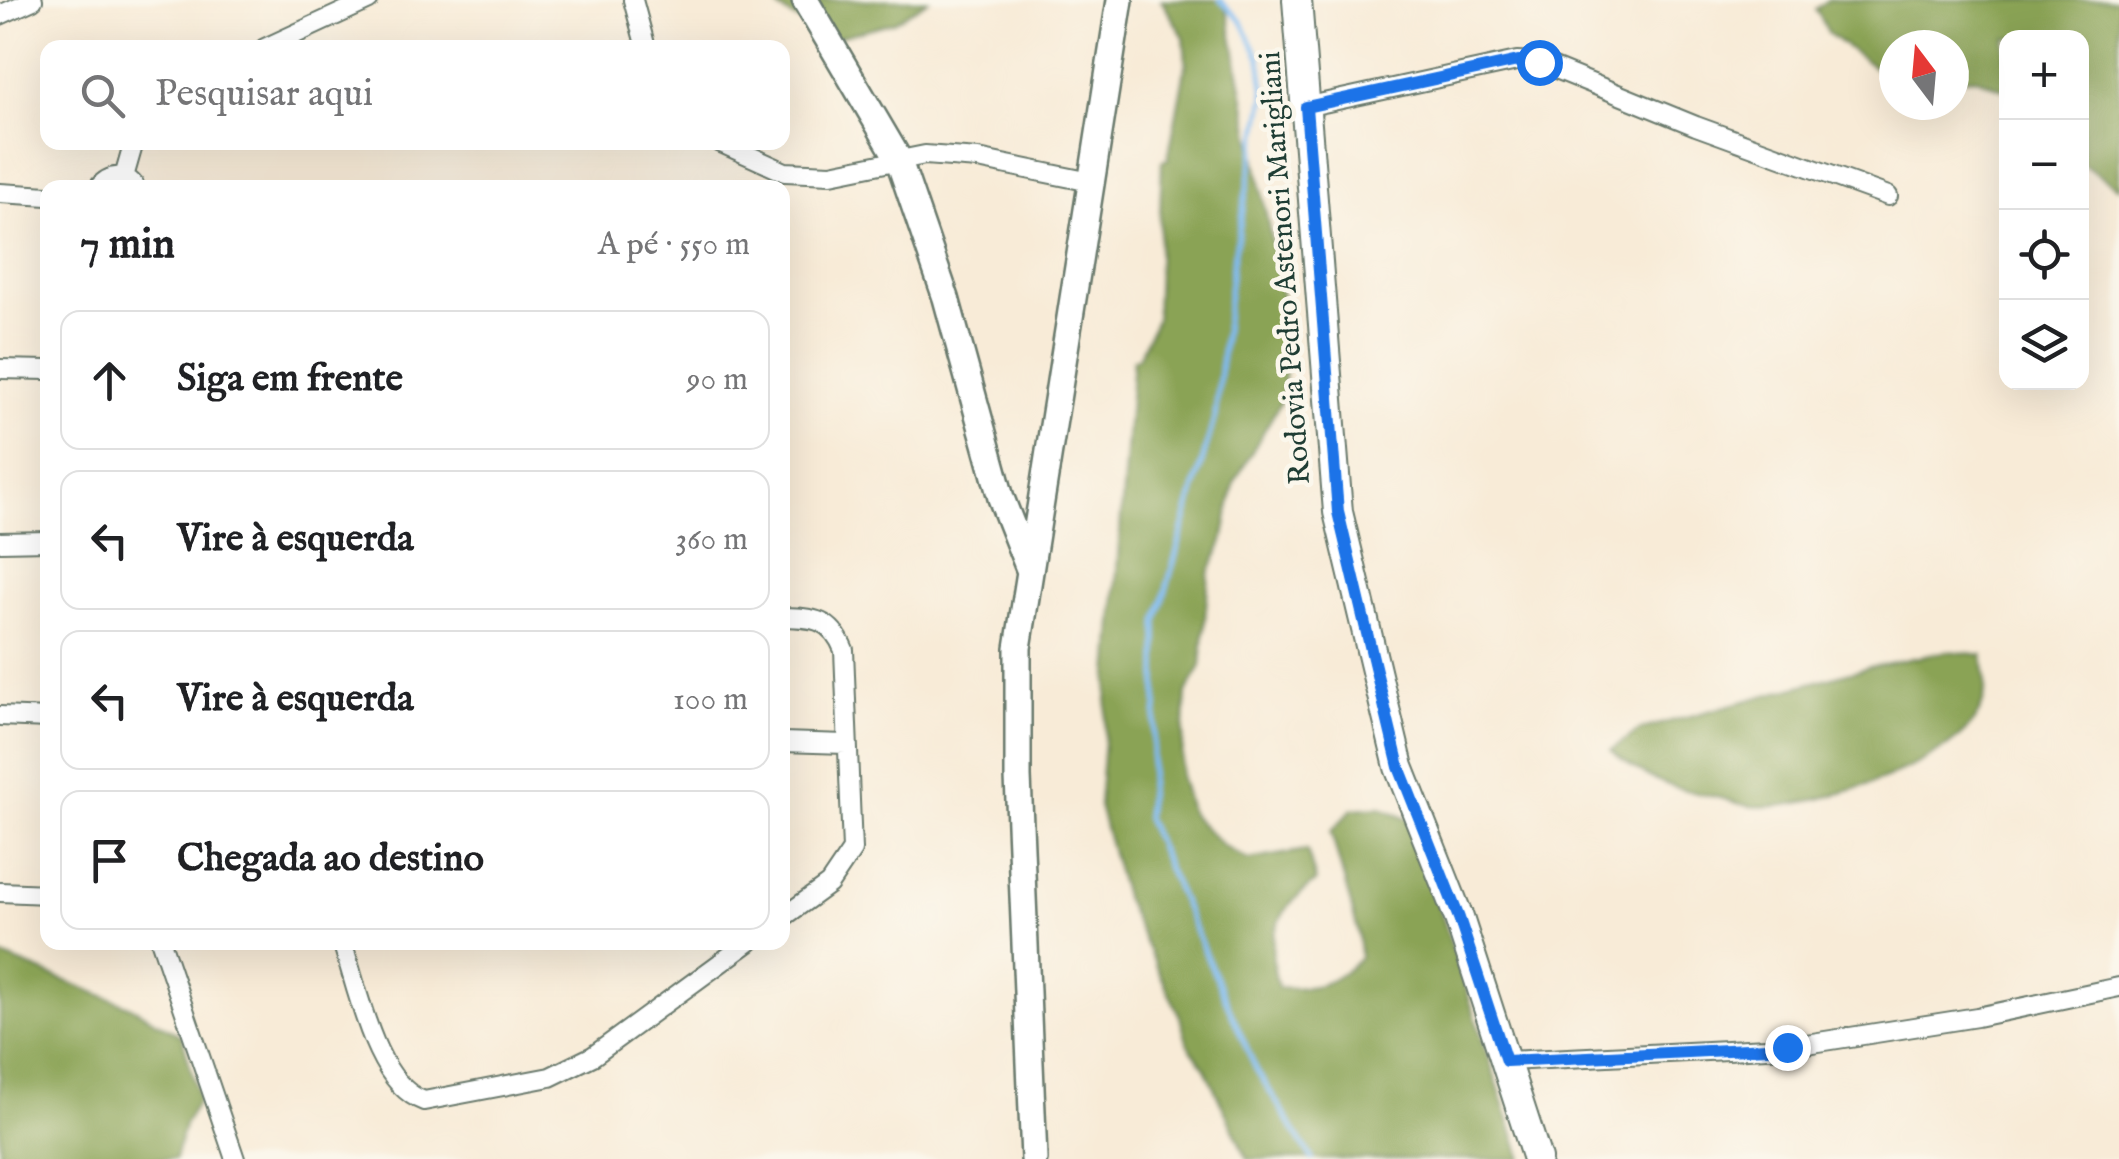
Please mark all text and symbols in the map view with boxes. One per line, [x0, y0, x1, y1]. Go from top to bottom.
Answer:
north arrow [1879, 30, 1969, 120]
map controls [1999, 30, 2089, 390]
button: + [1999, 30, 2089, 120]
search box [40, 40, 790, 150]
route start [1517, 40, 1563, 86]
street label: Rodovia Pedro Astenori Marigliani [1252, 50, 1320, 486]
icon: search [75, 68, 130, 123]
text: Pesquisar aqui [155, 71, 373, 119]
button: − [1999, 120, 2089, 210]
button: locate [1999, 210, 2089, 300]
text: 7 min [80, 219, 175, 272]
text: A pé · 550 m [598, 225, 750, 266]
button: layers [1999, 300, 2089, 390]
icon: ahead [82, 353, 137, 408]
text: Siga em frente [177, 356, 403, 404]
text: 90 m [687, 360, 748, 401]
icon: left [82, 513, 137, 568]
text: Vire à esquerda [177, 516, 414, 564]
text: 360 m [675, 520, 748, 561]
icon: left [82, 673, 137, 728]
text: Vire à esquerda [177, 676, 414, 724]
text: 100 m [673, 680, 748, 721]
icon: arrive [82, 833, 137, 888]
text: Chegada ao destino [177, 836, 484, 884]
route end [1765, 1025, 1811, 1071]

